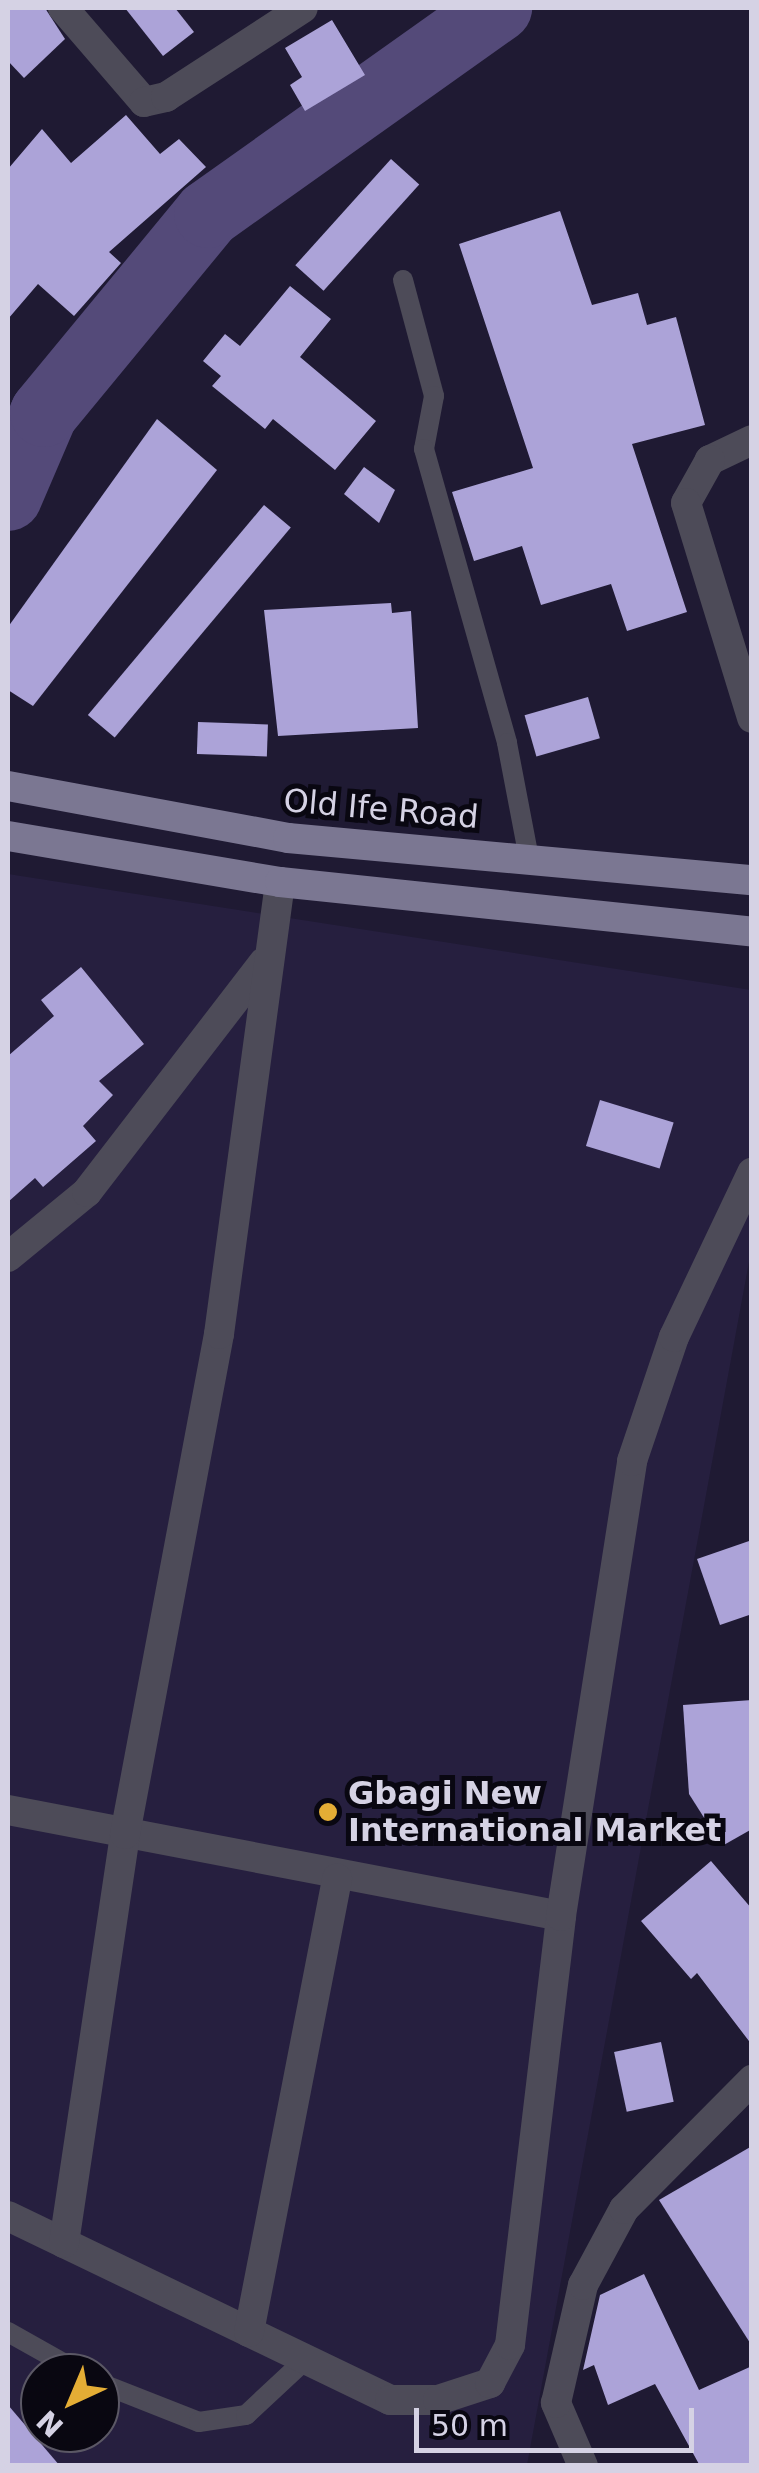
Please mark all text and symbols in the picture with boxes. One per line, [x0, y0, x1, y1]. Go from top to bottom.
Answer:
street label: Old Ife Road [282, 781, 480, 837]
place label: Gbagi New International Market [348, 1775, 721, 1850]
marker: Gbagi New International Market [317, 1801, 339, 1823]
north arrow [20, 2353, 120, 2453]
scale bar [419, 2388, 699, 2450]
text: N [30, 2403, 70, 2444]
text: 50 m [431, 2408, 508, 2443]

